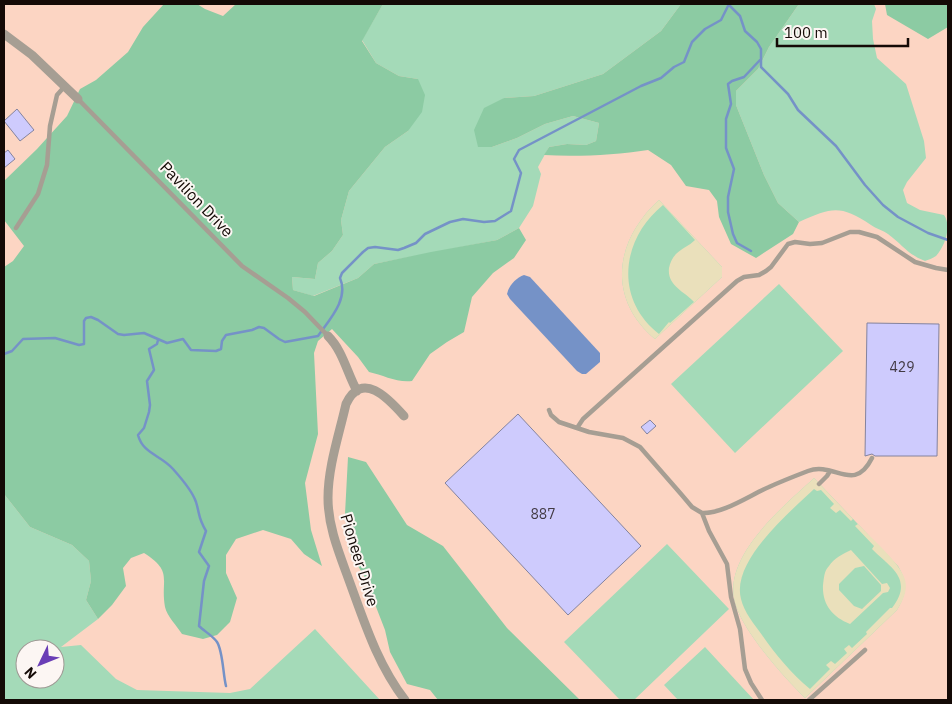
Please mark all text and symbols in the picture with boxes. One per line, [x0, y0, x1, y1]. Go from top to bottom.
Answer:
scale bar [777, 15, 908, 47]
text: 100 m [784, 23, 828, 42]
street label: Pavilion Drive [156, 157, 238, 241]
house number: 429 [889, 358, 915, 376]
house number: 887 [530, 505, 556, 523]
street label: Pioneer Drive [336, 511, 384, 609]
north arrow [15, 639, 65, 689]
text: N [20, 663, 41, 683]

